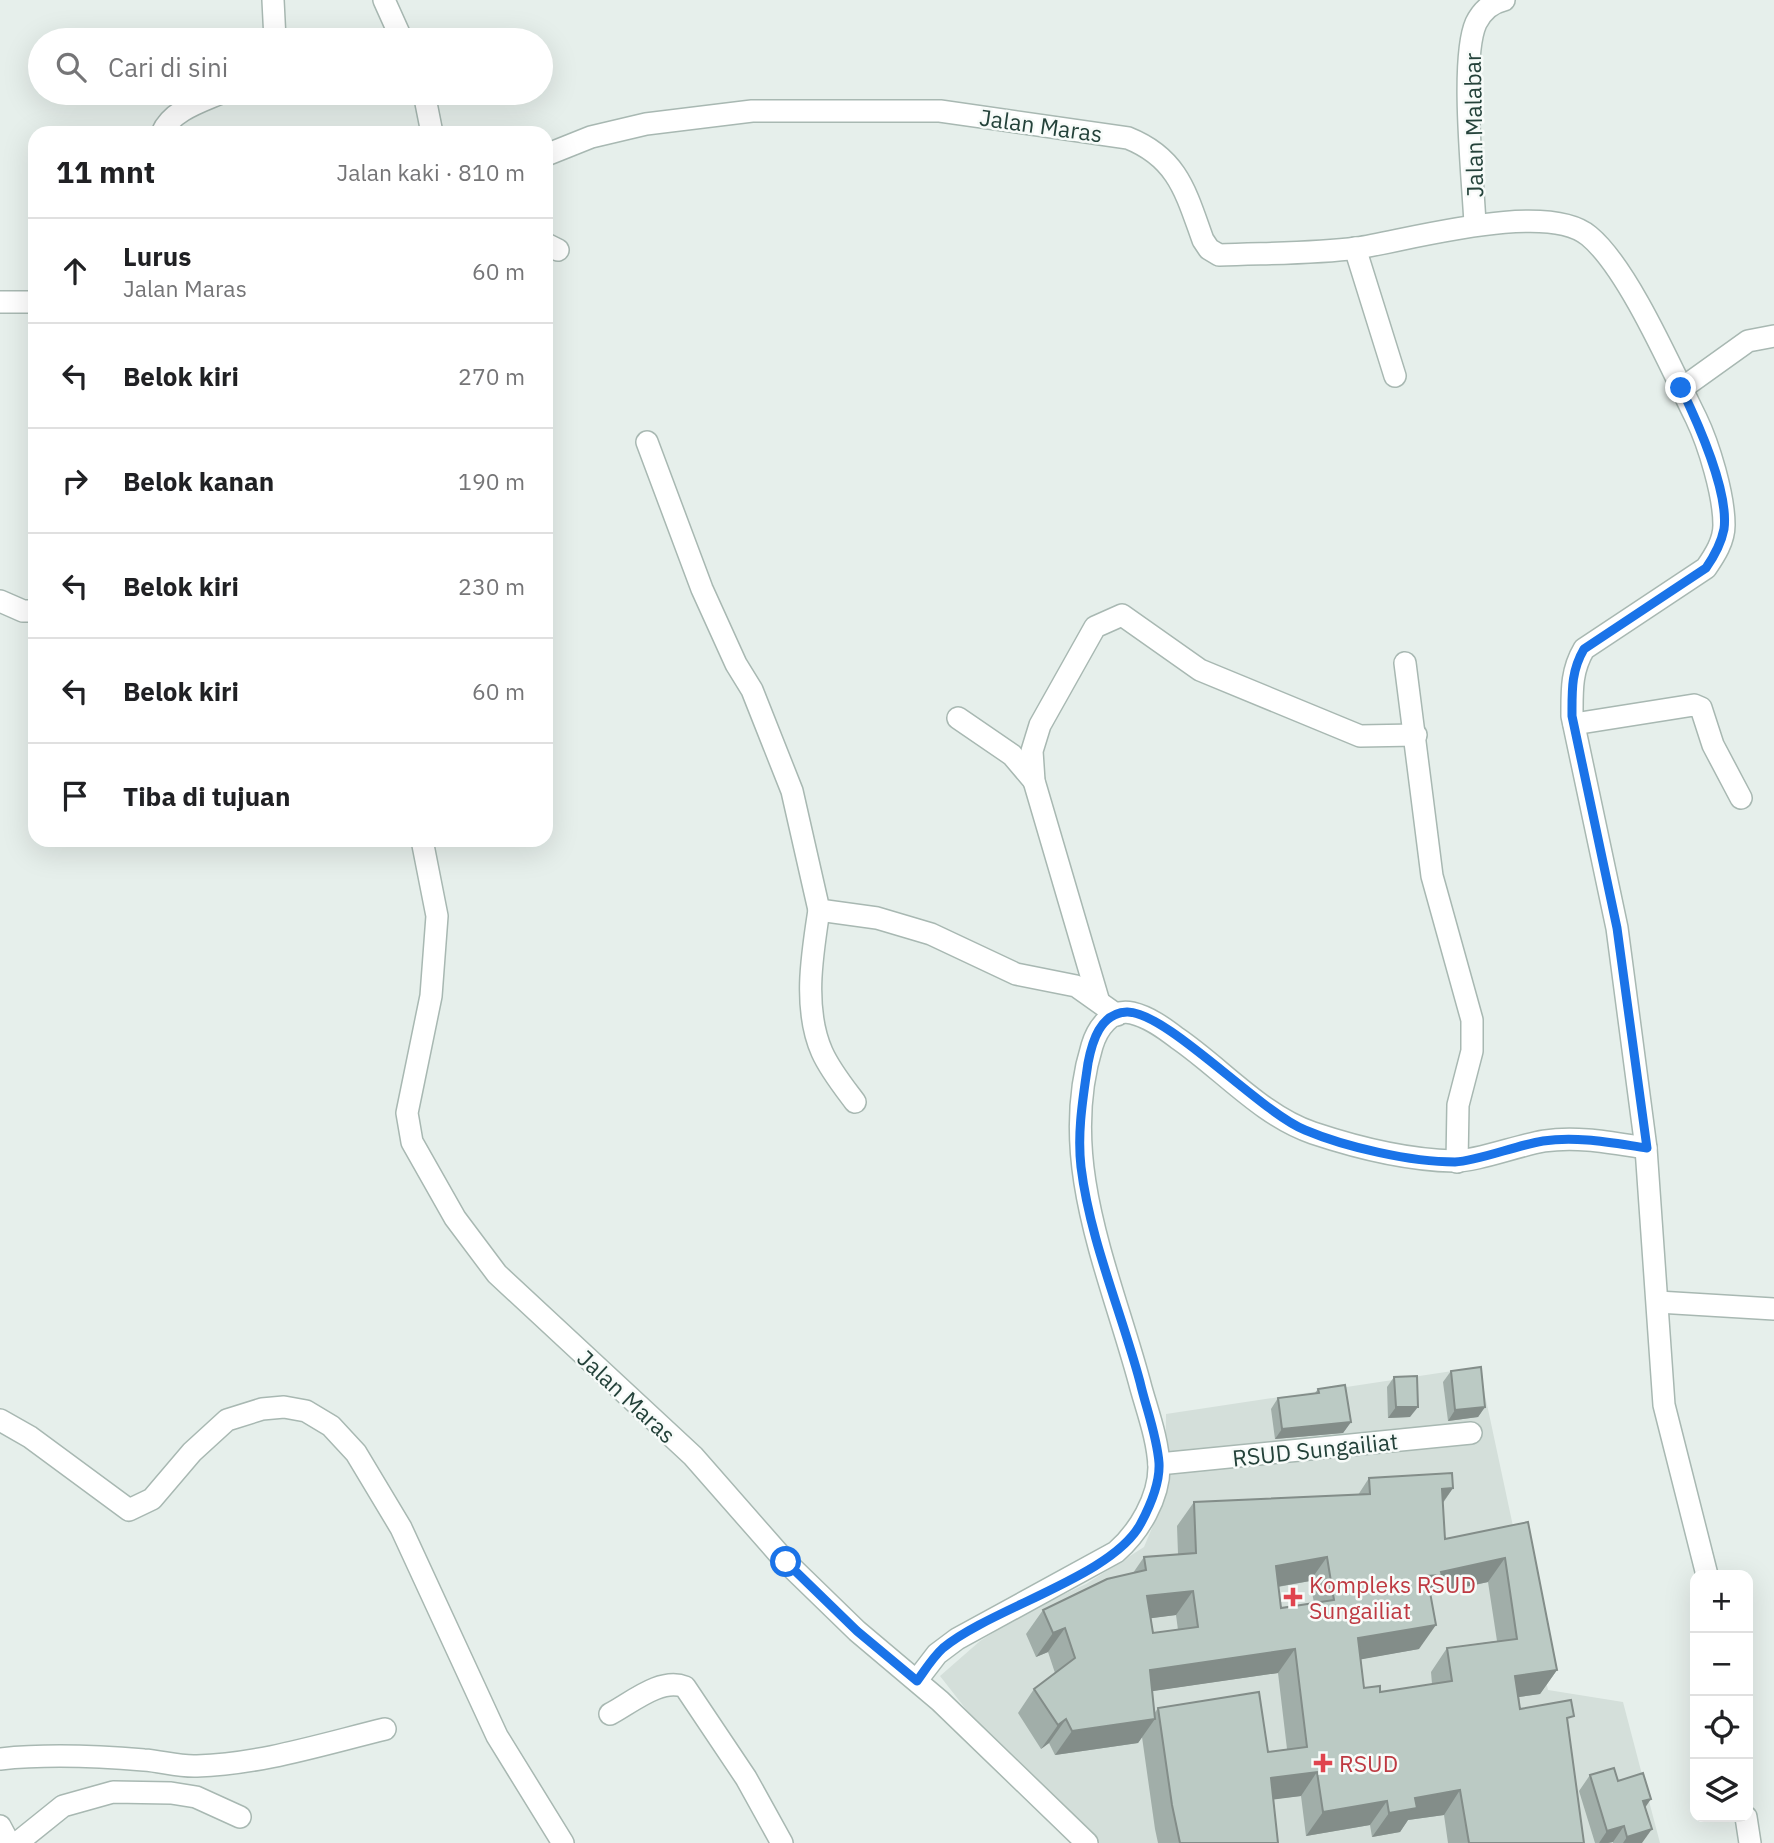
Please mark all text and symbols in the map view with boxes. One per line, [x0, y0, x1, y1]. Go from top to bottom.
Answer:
search box [28, 28, 553, 105]
icon: search [52, 48, 90, 86]
text: Cari di sini [108, 50, 228, 84]
street label: Jalan Malabar [1457, 52, 1489, 198]
street label: Jalan Maras [978, 102, 1104, 148]
text: 11 mnt [56, 152, 155, 191]
text: Jalan kaki · 810 m [337, 157, 525, 187]
text: Lurus [123, 239, 191, 273]
icon: ahead [56, 252, 94, 290]
text: 60 m [472, 256, 525, 286]
text: Jalan Maras [123, 273, 247, 303]
icon: left [56, 357, 94, 395]
text: Belok kiri [123, 359, 239, 393]
text: 270 m [458, 361, 525, 391]
route end [1665, 372, 1696, 403]
icon: right [56, 462, 94, 500]
text: Belok kanan [123, 464, 274, 498]
text: 190 m [458, 466, 525, 496]
icon: left [56, 567, 94, 605]
text: Belok kiri [123, 569, 239, 603]
text: 230 m [458, 571, 525, 601]
icon: left [56, 672, 94, 710]
text: Belok kiri [123, 674, 239, 708]
text: 60 m [472, 676, 525, 706]
icon: arrive [56, 777, 94, 815]
text: Tiba di tujuan [123, 779, 290, 813]
street label: Jalan Maras [571, 1343, 683, 1449]
street label: RSUD Sungailiat [1231, 1425, 1399, 1473]
route start [770, 1546, 801, 1577]
place label: Kompleks RSUD Sungailiat [1309, 1569, 1476, 1625]
map controls [1690, 1570, 1753, 1822]
button: + [1690, 1570, 1753, 1633]
marker: Kompleks RSUD Sungailiat [1283, 1587, 1303, 1607]
button: − [1690, 1633, 1753, 1696]
button: locate [1690, 1696, 1753, 1759]
place label: RSUD [1339, 1748, 1398, 1778]
marker: RSUD [1313, 1753, 1333, 1773]
button: layers [1690, 1759, 1753, 1822]

